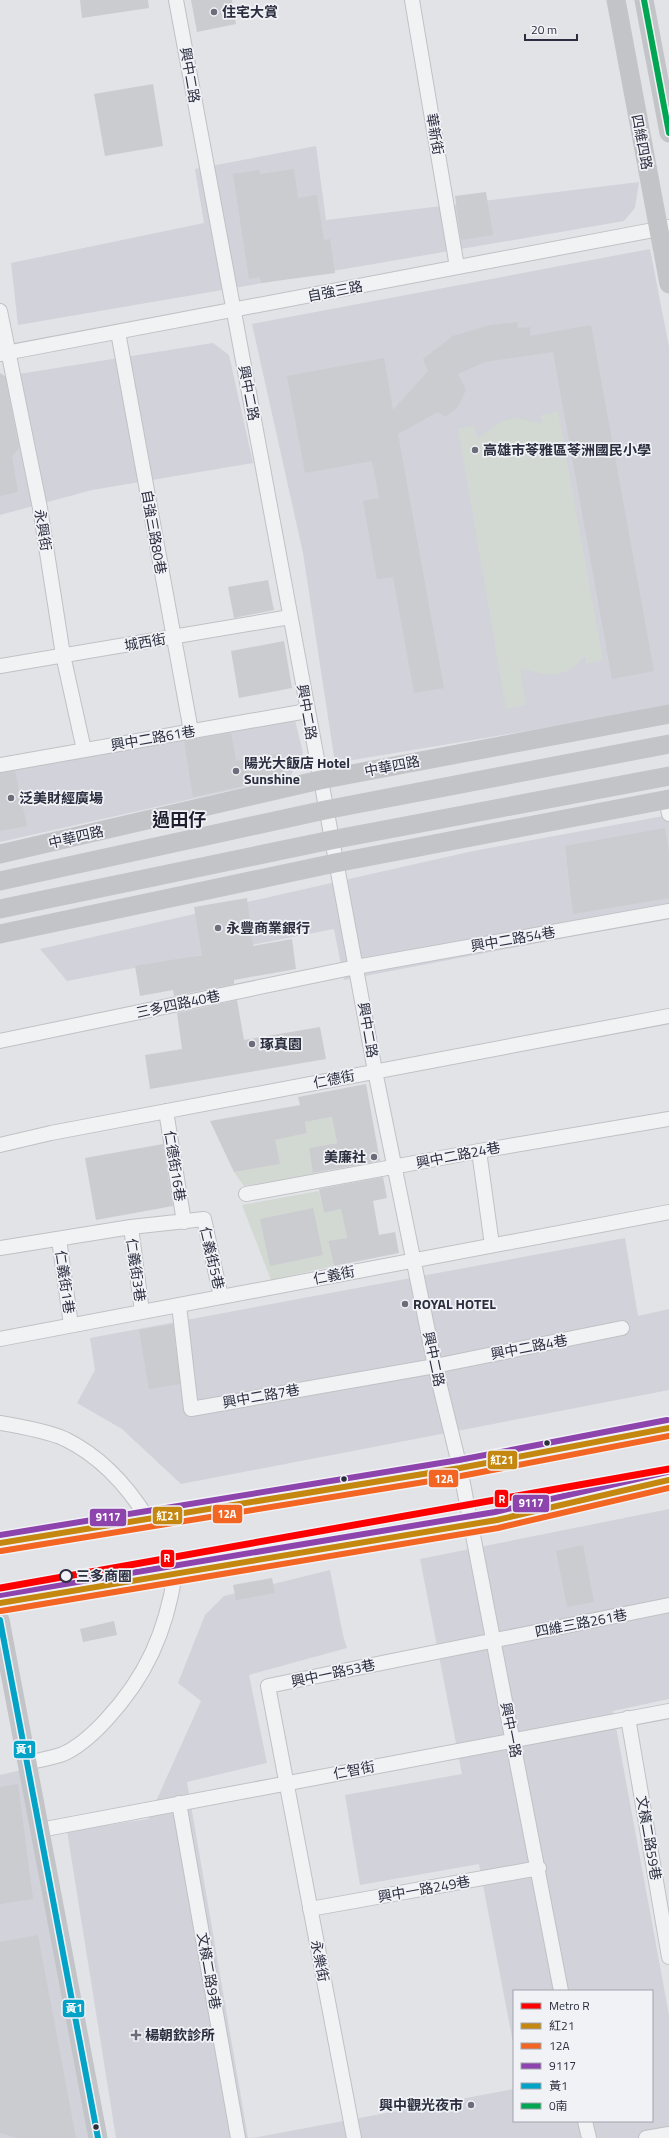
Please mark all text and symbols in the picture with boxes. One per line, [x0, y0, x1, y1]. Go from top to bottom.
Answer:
place label: 住宅大賞 [222, 1, 278, 22]
marker: 住宅大賞 [209, 7, 219, 17]
scale bar [525, 16, 577, 42]
text: 20 m [531, 20, 557, 39]
street label: 興中二路 [175, 46, 206, 104]
street label: 華新街 [422, 111, 449, 156]
street label: 四維四路 [627, 112, 658, 171]
street label: 自強三路 [305, 275, 364, 306]
street label: 興中二路 [234, 363, 265, 422]
place label: 高雄市苓雅區苓洲國民小學 [483, 439, 651, 460]
marker: 高雄市苓雅區苓洲國民小學 [470, 445, 480, 455]
street label: 自強三路80巷 [137, 488, 172, 576]
street label: 永興街 [30, 508, 57, 552]
street label: 城西街 [122, 628, 167, 655]
street label: 興中二路 [292, 683, 323, 741]
street label: 興中二路61巷 [109, 720, 197, 755]
street label: 中華四路 [362, 750, 421, 781]
place label: 陽光大飯店 Hotel Sunshine [244, 752, 350, 789]
marker: 陽光大飯店 Hotel Sunshine [231, 766, 241, 776]
place label: 泛美財經廣場 [19, 787, 103, 808]
marker: 泛美財經廣場 [6, 793, 16, 803]
district label: 過田仔 [152, 806, 206, 833]
street label: 中華四路 [46, 820, 106, 853]
place label: 永豐商業銀行 [226, 917, 310, 938]
street label: 興中二路54巷 [469, 921, 557, 956]
marker: 永豐商業銀行 [213, 923, 223, 933]
street label: 三多四路40巷 [134, 984, 222, 1023]
street label: 興中二路 [353, 1001, 384, 1059]
place label: 琢真園 [260, 1033, 302, 1054]
marker: 琢真園 [247, 1039, 257, 1049]
street label: 仁德街 [311, 1064, 357, 1093]
street label: 仁德街16巷 [160, 1129, 191, 1203]
street label: 興中二路24巷 [414, 1136, 502, 1173]
place label: 美廉社 [324, 1146, 366, 1167]
marker: 美廉社 [369, 1152, 379, 1162]
street label: 仁義街5巷 [195, 1224, 230, 1291]
street label: 仁義街3巷 [122, 1237, 151, 1303]
street label: 仁義街1巷 [51, 1249, 80, 1315]
street label: 仁義街 [311, 1260, 357, 1289]
place label: ROYAL HOTEL [413, 1293, 496, 1314]
marker: ROYAL HOTEL [400, 1299, 410, 1309]
street label: 興中二路 [418, 1329, 451, 1388]
street label: 興中二路4巷 [489, 1329, 569, 1364]
street label: 興中二路7巷 [221, 1378, 301, 1413]
unlabelled marker [542, 1438, 552, 1448]
line badge: 紅21 [487, 1450, 518, 1470]
text: 紅21 [490, 1452, 514, 1468]
line badge: 12A [428, 1469, 459, 1488]
text: 12A [435, 1471, 454, 1487]
unlabelled marker [339, 1474, 349, 1484]
line badge: R [494, 1489, 509, 1508]
text: R [499, 1491, 506, 1507]
line badge: 9117 [512, 1494, 550, 1513]
text: 9117 [519, 1495, 543, 1511]
line badge: 12A [212, 1504, 243, 1524]
line badge: 紅21 [152, 1506, 183, 1525]
text: 12A [218, 1506, 237, 1522]
line badge: 9117 [89, 1508, 127, 1527]
text: 紅21 [156, 1508, 180, 1524]
text: 9117 [96, 1509, 120, 1525]
line badge: R [160, 1549, 175, 1568]
text: R [164, 1550, 171, 1566]
place label: 三多商圈 [76, 1565, 132, 1586]
marker: 三多商圈 [59, 1569, 73, 1583]
street label: 四維三路261巷 [533, 1603, 629, 1642]
street label: 興中一路53巷 [289, 1653, 377, 1692]
street label: 興中一路 [496, 1700, 527, 1759]
line badge: 黃1 [13, 1740, 36, 1759]
text: 黃1 [15, 1741, 33, 1757]
street label: 仁智街 [331, 1755, 377, 1784]
street label: 文橫二路59巷 [632, 1794, 667, 1882]
street label: 興中一路249巷 [376, 1870, 472, 1907]
street label: 文橫二路9巷 [192, 1931, 227, 2011]
street label: 永樂街 [306, 1938, 335, 1984]
legend [513, 1990, 653, 2122]
text: Metro R [549, 1996, 590, 2015]
line badge: 黃1 [62, 1999, 85, 2018]
text: 黃1 [65, 2000, 83, 2016]
text: 紅21 [549, 2016, 574, 2035]
place label: 楊朝欽診所 [145, 2024, 215, 2045]
marker: 楊朝欽診所 [130, 2029, 142, 2041]
text: 12A [549, 2036, 570, 2055]
text: 9117 [549, 2056, 576, 2075]
text: 黃1 [549, 2076, 568, 2095]
place label: 興中觀光夜市 [379, 2094, 463, 2115]
text: 0南 [549, 2096, 568, 2115]
marker: 興中觀光夜市 [466, 2100, 476, 2110]
unlabelled marker [91, 2122, 101, 2132]

